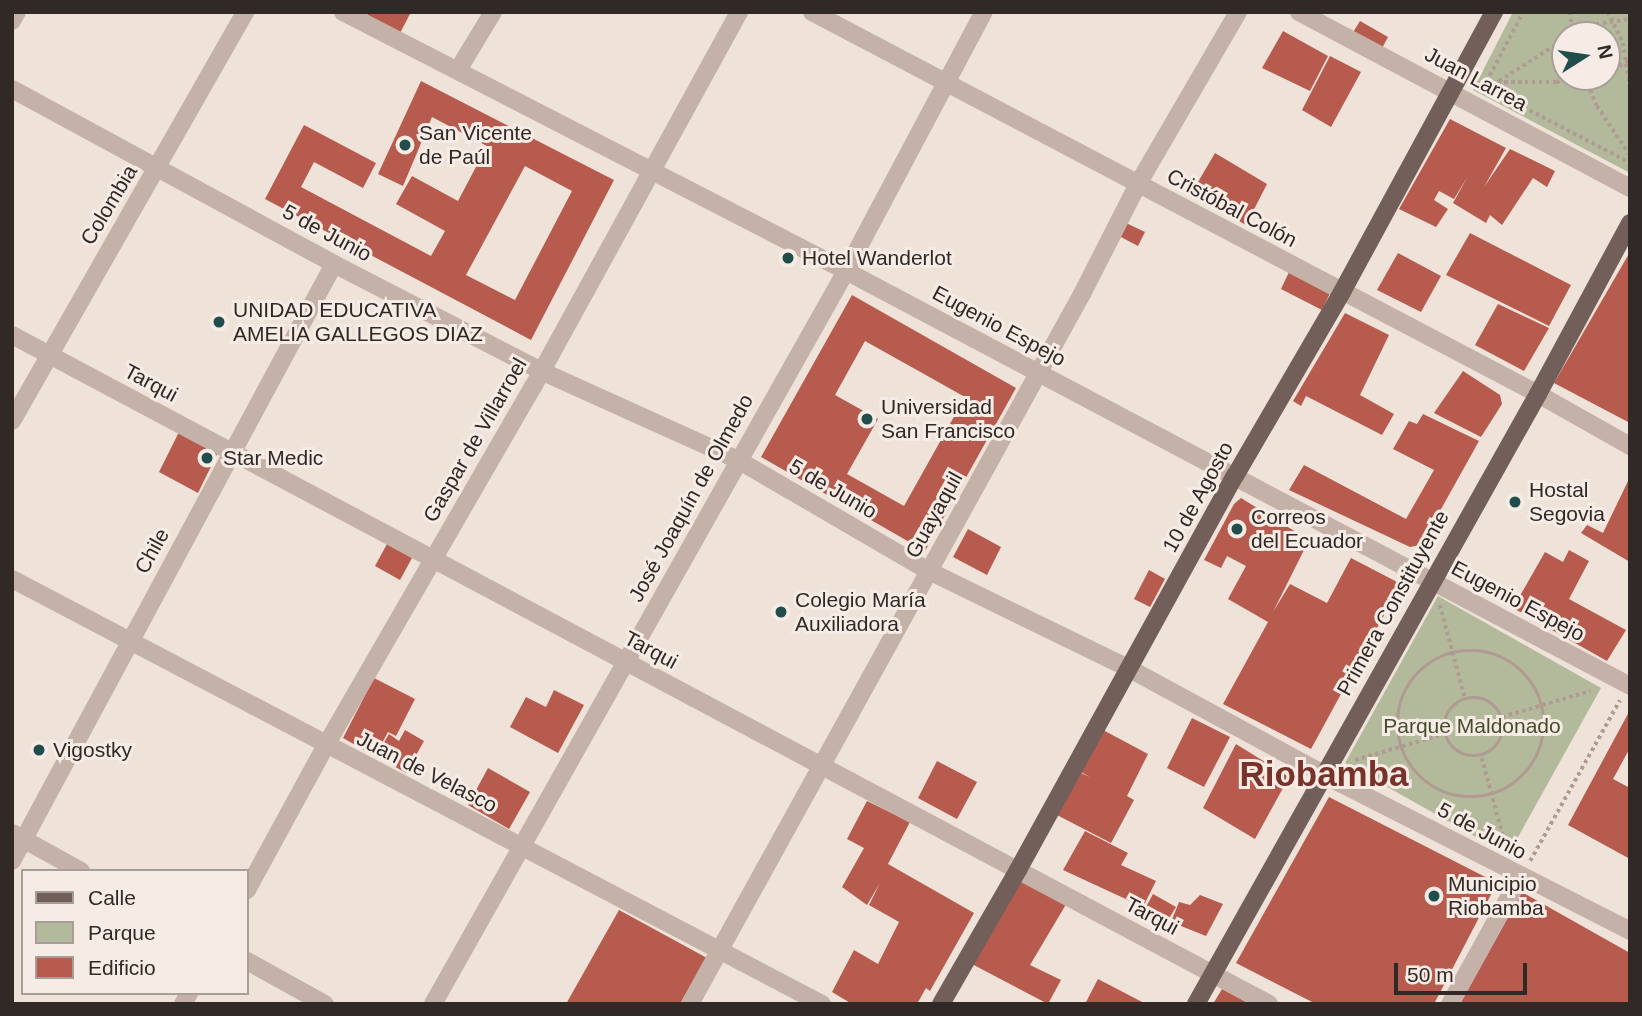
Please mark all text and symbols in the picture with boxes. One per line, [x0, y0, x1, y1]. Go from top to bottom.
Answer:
north arrow [1551, 21, 1621, 91]
street label: Juan Larrea [1421, 42, 1531, 116]
text: N [1593, 43, 1617, 61]
place label: San Vicente de Paúl [419, 120, 532, 170]
marker: San Vicente de Paúl [397, 137, 413, 153]
street label: Colombia [75, 160, 143, 250]
street label: Cristóbal Colón [1163, 163, 1301, 253]
street label: 5 de Junio [278, 199, 376, 267]
place label: Hotel Wanderlot [802, 245, 952, 271]
marker: Hotel Wanderlot [780, 250, 796, 266]
street label: Eugenio Espejo [928, 280, 1070, 372]
place label: UNIDAD EDUCATIVA AMELIA GALLEGOS DIAZ [233, 297, 484, 347]
marker: UNIDAD EDUCATIVA AMELIA GALLEGOS DIAZ [211, 314, 227, 330]
street label: Gaspar de Villarroel [418, 354, 532, 526]
street label: Tarqui [120, 358, 182, 408]
street label: José Joaquín de Olmedo [623, 390, 759, 606]
place label: Universidad San Francisco [881, 394, 1015, 444]
marker: Universidad San Francisco [859, 411, 875, 427]
street label: 10 de Agosto [1157, 437, 1239, 557]
place label: Star Medic [223, 445, 323, 471]
marker: Star Medic [197, 448, 217, 468]
street label: 5 de Junio [785, 454, 881, 524]
street label: Guayaquil [900, 468, 968, 562]
place label: Hostal Segovia [1529, 477, 1605, 527]
marker: Hostal Segovia [1507, 494, 1523, 510]
place label: Correos del Ecuador [1251, 504, 1363, 554]
street label: Primera Constituyente [1332, 506, 1454, 700]
marker: Correos del Ecuador [1229, 521, 1245, 537]
street label: Chile [129, 524, 175, 578]
street label: Eugenio Espejo [1447, 555, 1589, 647]
place label: Colegio María Auxiliadora [795, 587, 926, 637]
marker: Colegio María Auxiliadora [773, 604, 789, 620]
street label: Tarqui [620, 625, 682, 675]
park label: Parque Maldonado [1383, 713, 1561, 739]
street label: Juan de Velasco [353, 726, 501, 818]
place label: Vigostky [53, 737, 132, 763]
marker: Vigostky [31, 742, 47, 758]
district label: Riobamba [1239, 753, 1409, 795]
street label: 5 de Junio [1433, 797, 1531, 865]
legend [21, 869, 248, 995]
place label: Municipio Riobamba [1448, 871, 1544, 921]
text: Calle [88, 886, 136, 909]
marker: Municipio Riobamba [1426, 888, 1442, 904]
street label: Tarqui [1121, 891, 1183, 941]
text: Parque [88, 921, 156, 944]
scale bar [1397, 950, 1530, 994]
text: Edificio [88, 956, 156, 979]
text: 50 m [1407, 963, 1454, 986]

